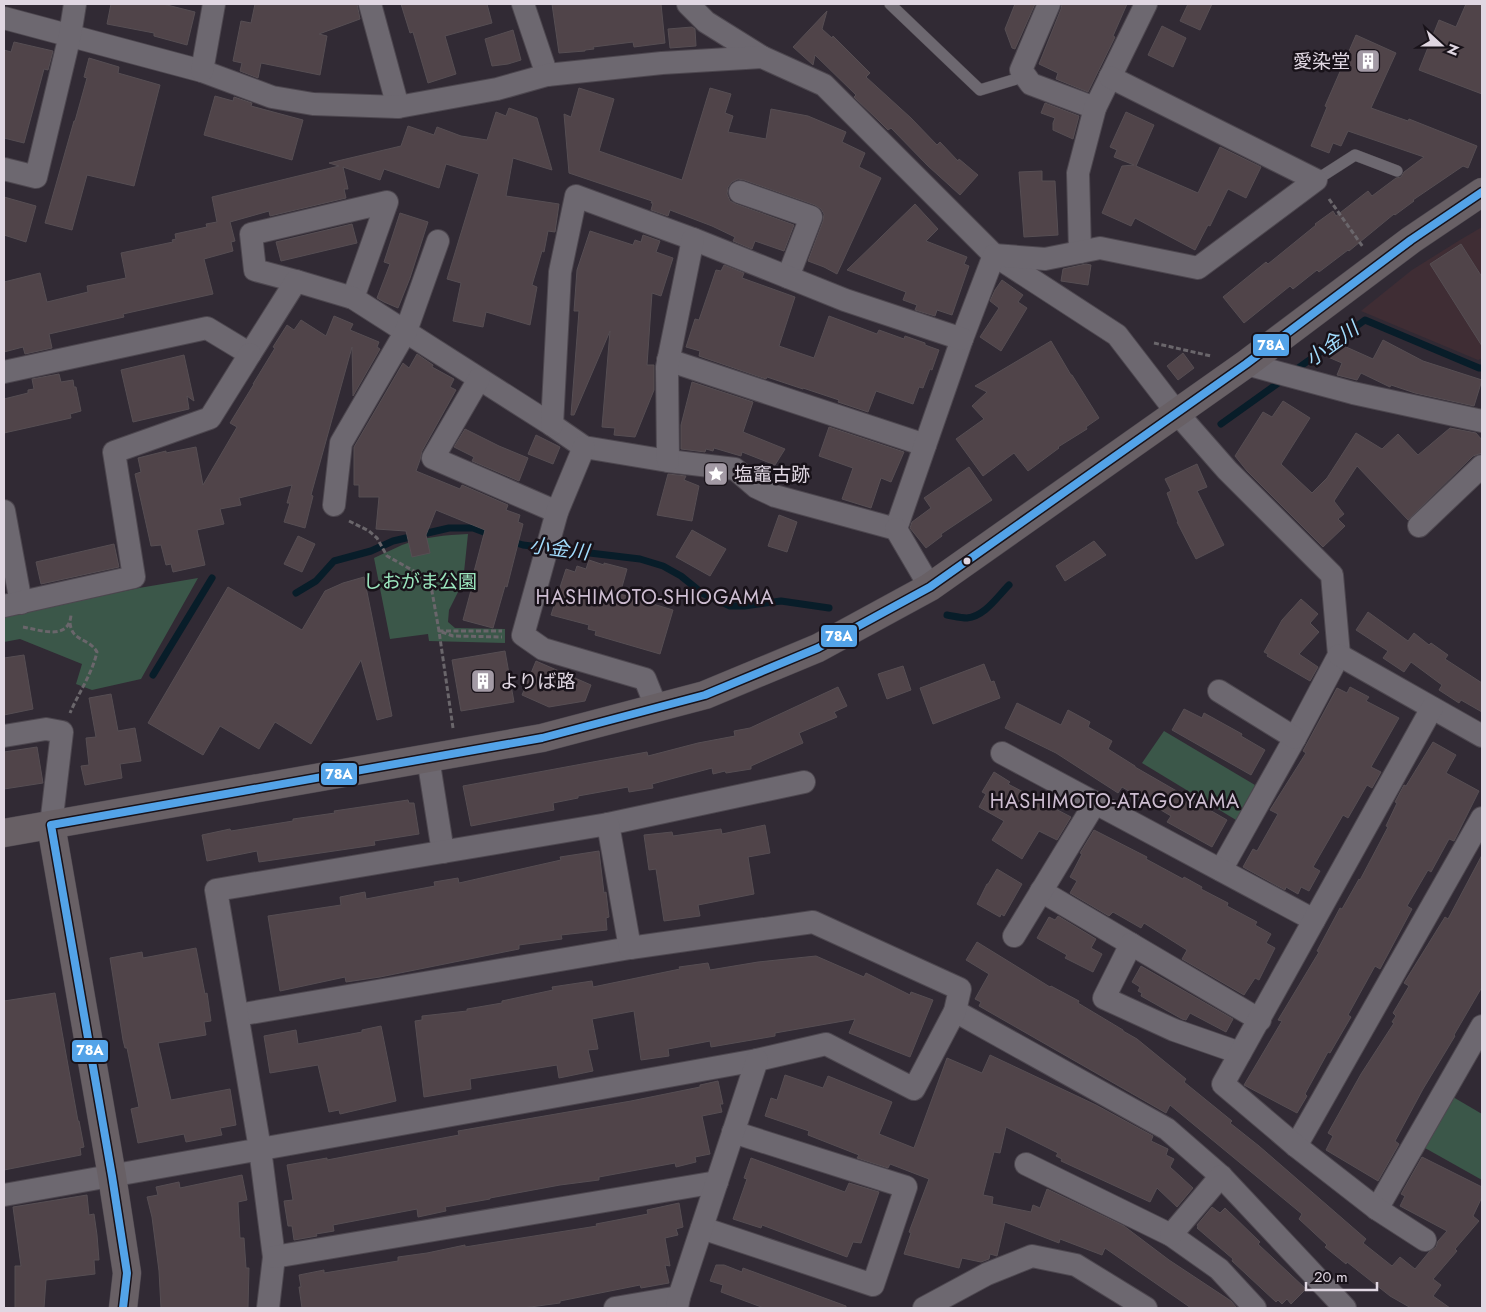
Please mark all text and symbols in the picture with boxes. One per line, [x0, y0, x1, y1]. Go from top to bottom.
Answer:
north arrow [1416, 20, 1466, 70]
text: N [1442, 41, 1464, 58]
place label: 愛染堂 [1293, 48, 1350, 75]
building icon: 愛染堂 [1355, 48, 1381, 74]
water label: 小金川 [1299, 313, 1366, 373]
line badge: 78A [1252, 333, 1290, 357]
text: 78A [1257, 335, 1285, 355]
place icon: 塩竈古跡 [703, 461, 729, 487]
place label: 塩竈古跡 [734, 461, 810, 488]
water label: 小金川 [527, 531, 593, 567]
unlabelled marker [962, 556, 972, 566]
park label: しおがま公園 [363, 568, 477, 595]
district label: HASHIMOTO-SHIOGAMA [536, 583, 774, 612]
line badge: 78A [820, 624, 858, 648]
text: 78A [825, 626, 853, 646]
building icon: よりば路 [470, 668, 496, 694]
place label: よりば路 [500, 668, 576, 695]
line badge: 78A [320, 762, 358, 786]
text: 78A [325, 764, 353, 784]
district label: HASHIMOTO-ATAGOYAMA [990, 787, 1240, 816]
line badge: 78A [71, 1039, 109, 1063]
text: 78A [76, 1040, 104, 1060]
scale bar [1306, 1260, 1377, 1292]
text: 20 m [1314, 1266, 1348, 1288]

